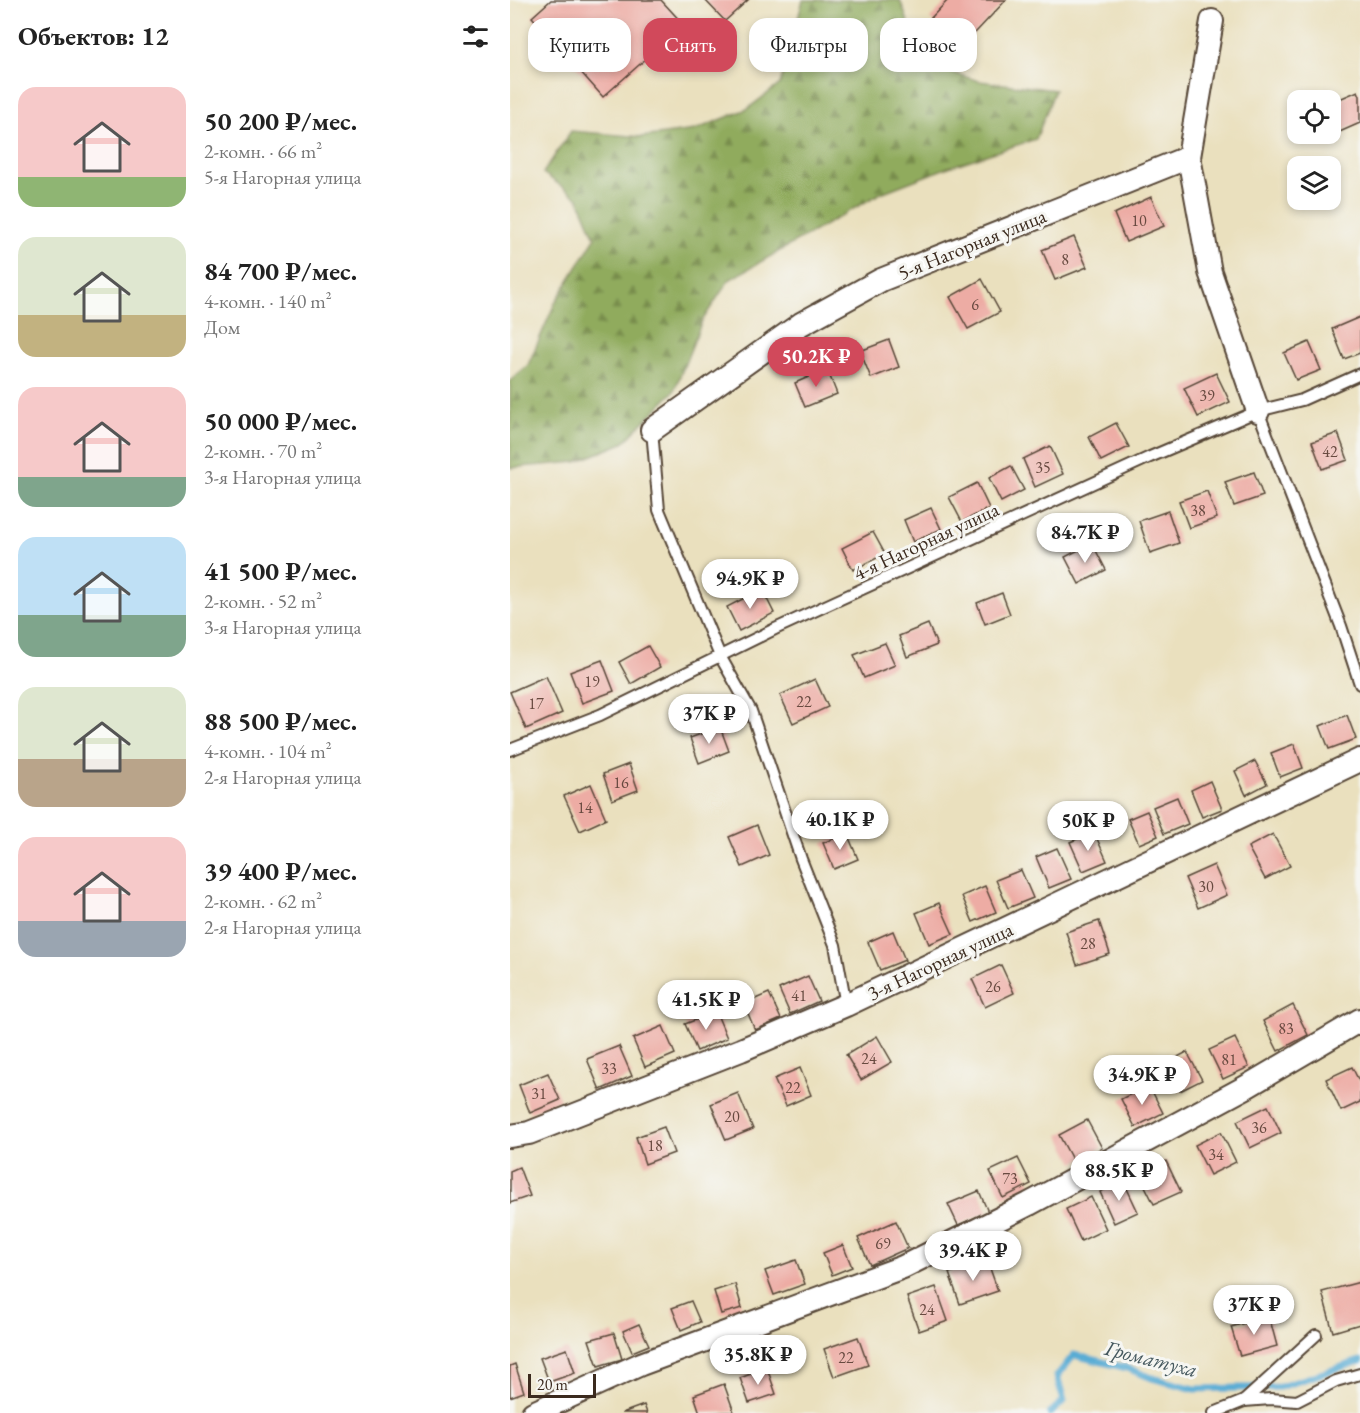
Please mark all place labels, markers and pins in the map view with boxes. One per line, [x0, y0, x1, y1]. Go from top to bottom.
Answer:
pin: 50.2K ₽ [761, 337, 871, 388]
pin: 84.7K ₽ [1030, 513, 1140, 564]
pin: 94.9K ₽ [695, 559, 805, 610]
pin: 37K ₽ [667, 694, 751, 745]
pin: 40.1K ₽ [785, 800, 895, 851]
pin: 50K ₽ [1046, 801, 1130, 852]
pin: 41.5K ₽ [651, 980, 761, 1031]
pin: 34.9K ₽ [1087, 1055, 1197, 1106]
pin: 88.5K ₽ [1064, 1151, 1174, 1202]
pin: 39.4K ₽ [918, 1231, 1028, 1282]
pin: 37K ₽ [1212, 1285, 1296, 1336]
pin: 35.8K ₽ [703, 1335, 813, 1386]

